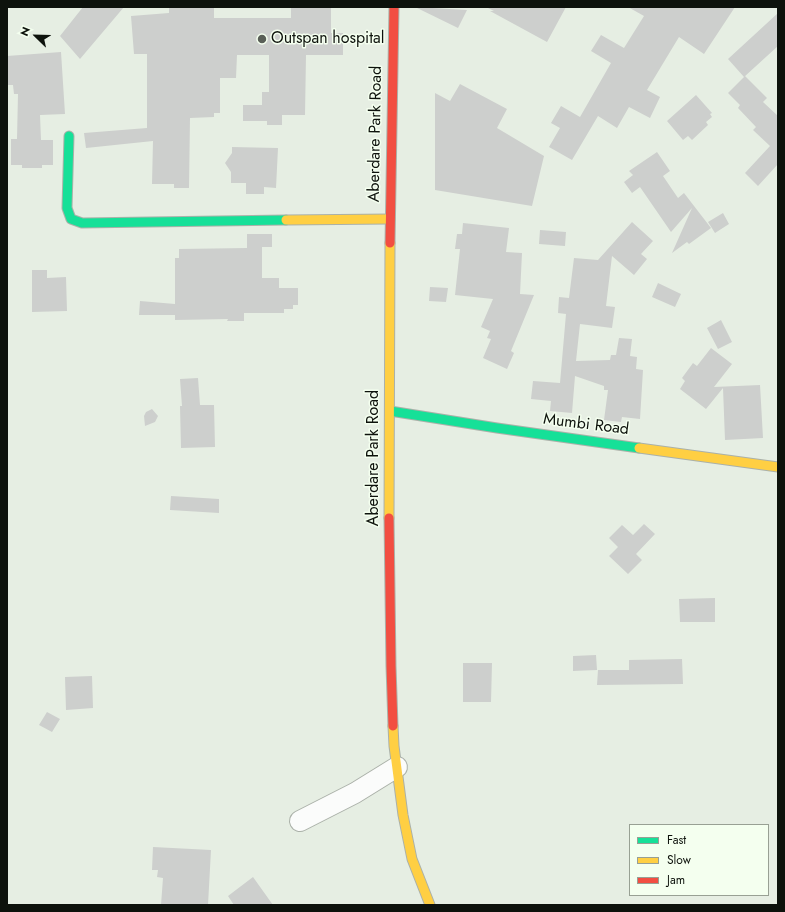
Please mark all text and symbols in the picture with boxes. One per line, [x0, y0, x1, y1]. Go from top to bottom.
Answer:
north arrow [16, 16, 56, 56]
text: N [16, 24, 34, 38]
place label: Outspan hospital [271, 29, 384, 49]
marker: Outspan hospital [256, 33, 268, 45]
street label: Aberdare Park Road [365, 66, 387, 202]
street label: Aberdare Park Road [364, 390, 384, 526]
street label: Mumbi Road [542, 410, 630, 440]
legend [629, 824, 769, 896]
text: Fast [667, 831, 686, 849]
text: Slow [667, 851, 691, 869]
text: Jam [667, 871, 685, 889]

